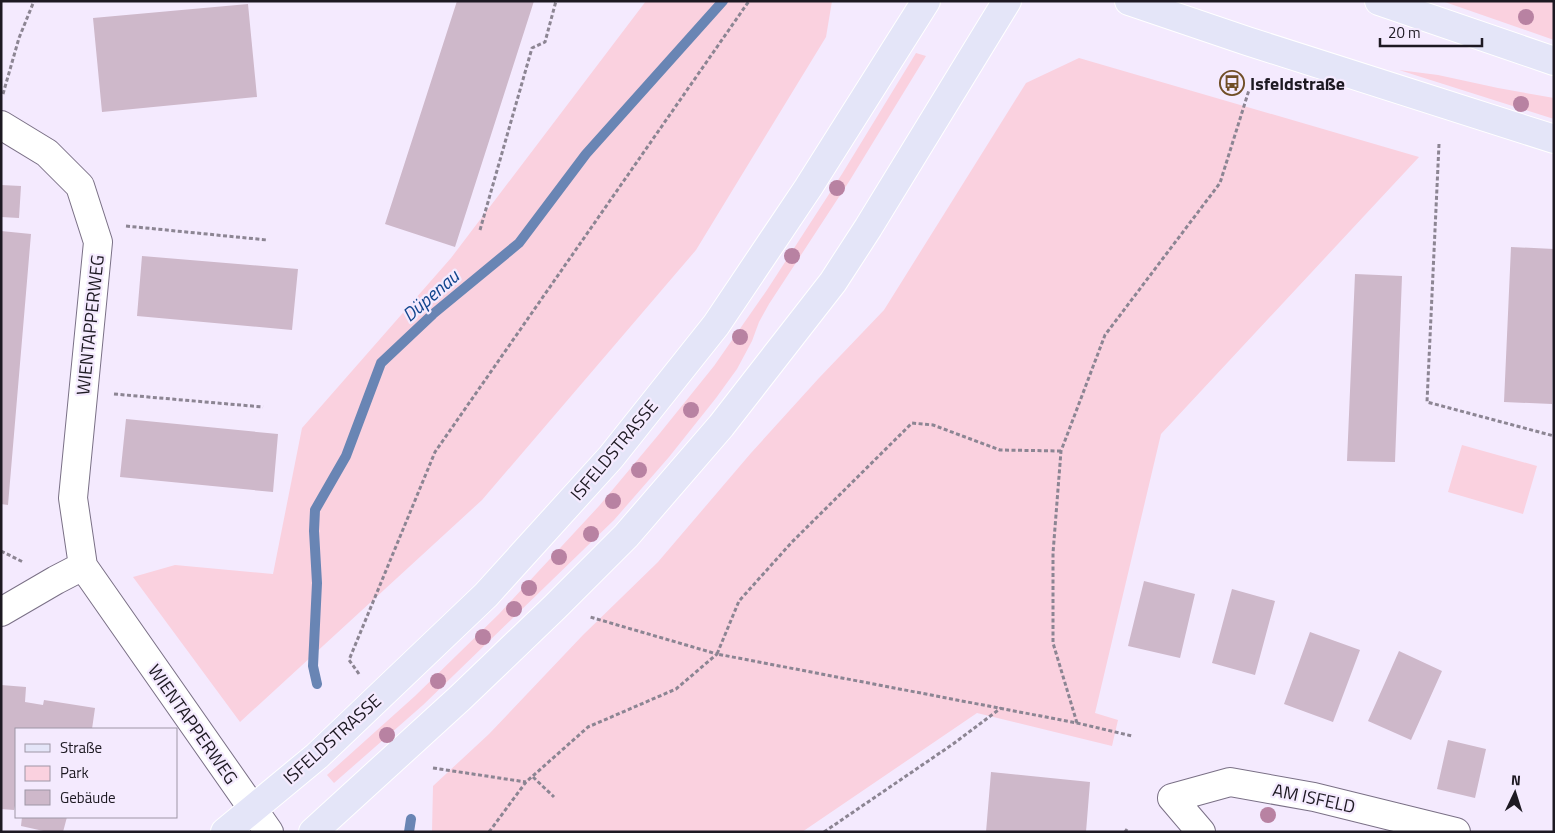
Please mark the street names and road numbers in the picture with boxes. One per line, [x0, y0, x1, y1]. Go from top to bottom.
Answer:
street label: WIENTAPPERWEG [69, 253, 111, 397]
street label: ISFELDSTRASSE [564, 394, 664, 506]
street label: WIENTAPPERWEG [141, 658, 245, 790]
street label: ISFELDSTRASSE [277, 687, 387, 791]
street label: AM ISFELD [1270, 776, 1358, 820]

